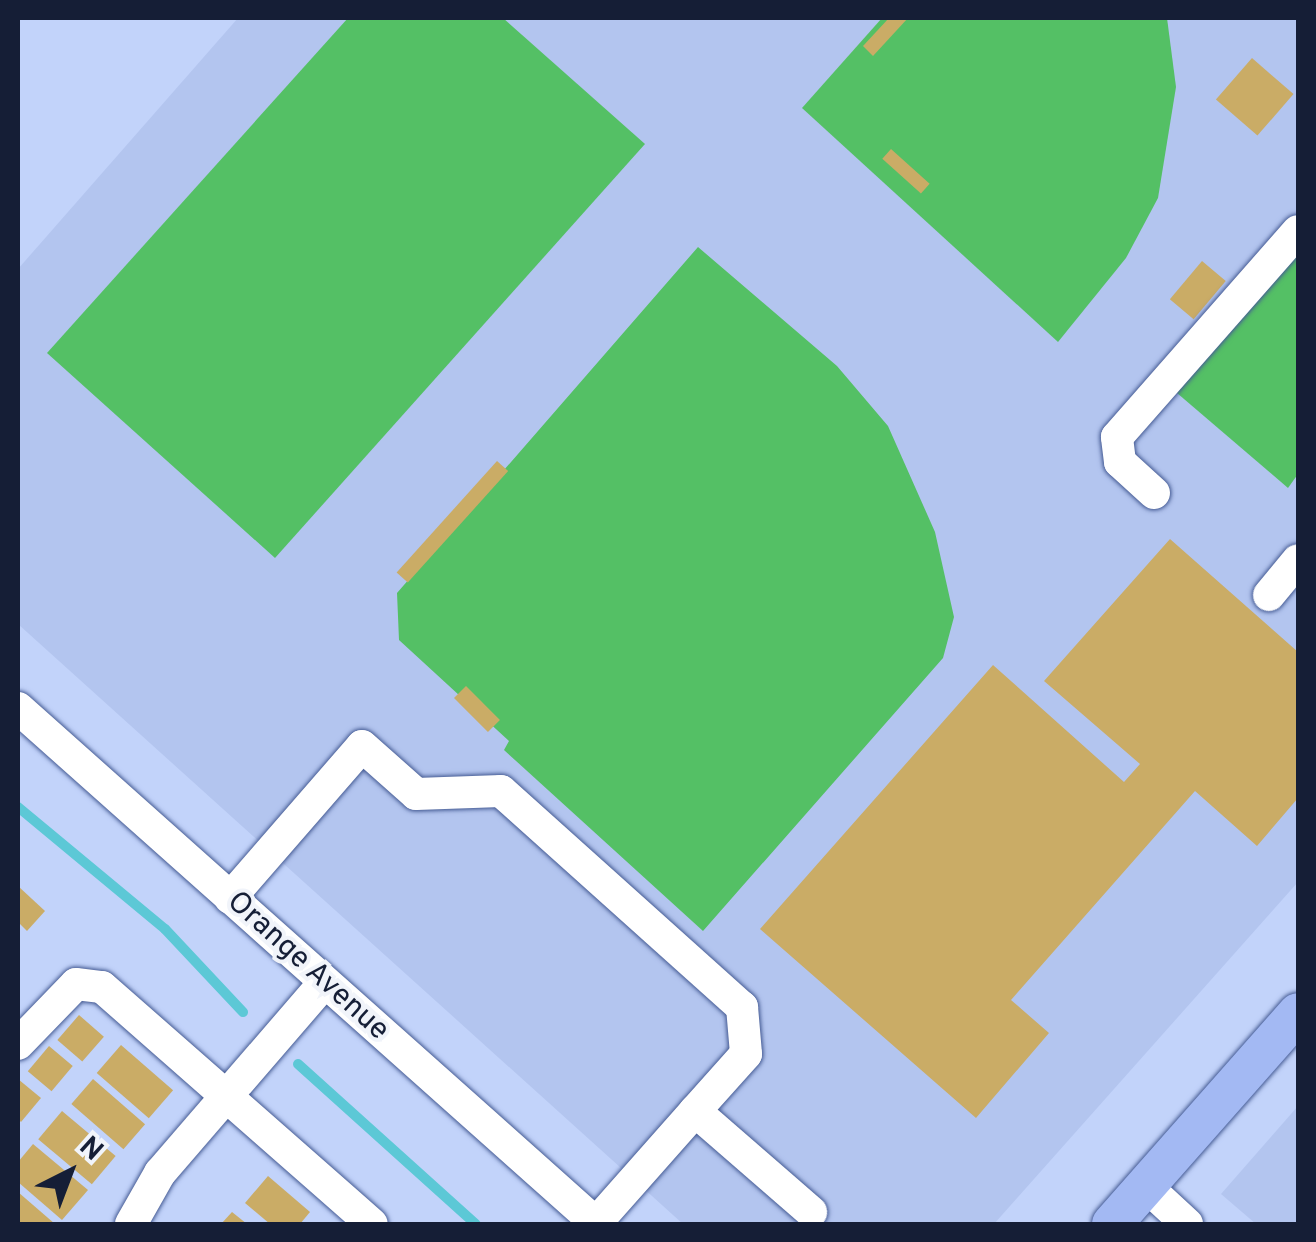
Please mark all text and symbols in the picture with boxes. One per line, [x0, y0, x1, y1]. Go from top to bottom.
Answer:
street label: Orange Avenue [218, 884, 396, 1050]
north arrow [20, 1122, 120, 1222]
text: N [71, 1130, 110, 1170]

